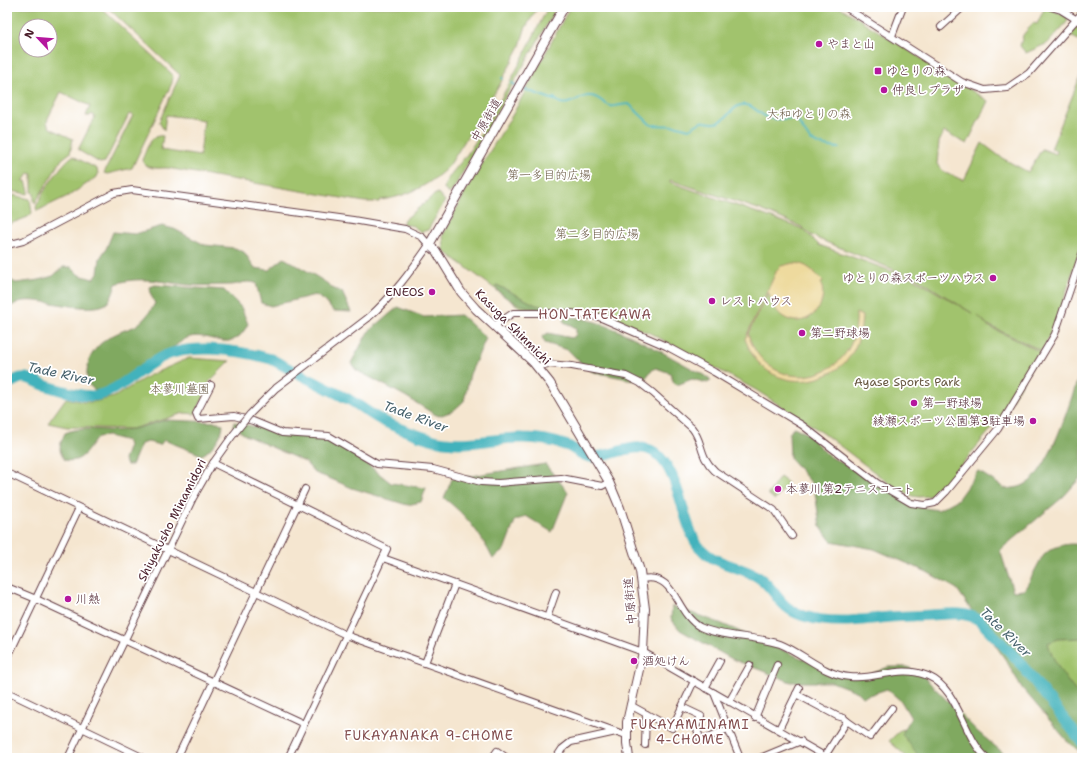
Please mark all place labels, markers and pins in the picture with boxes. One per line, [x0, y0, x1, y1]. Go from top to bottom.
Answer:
place label: やまと山 [827, 36, 875, 52]
marker: やまと山 [814, 39, 824, 49]
place label: ゆとりの森 [886, 63, 946, 79]
marker: ゆとりの森 [873, 66, 883, 76]
place label: 仲良しプラザ [892, 82, 964, 98]
marker: 仲良しプラザ [879, 85, 889, 95]
place label: ゆとりの森スポーツハウス [842, 270, 985, 286]
marker: ゆとりの森スポーツハウス [988, 273, 998, 283]
place label: ENEOS [385, 284, 424, 300]
marker: ENEOS [427, 287, 437, 297]
place label: レストハウス [720, 293, 792, 309]
marker: レストハウス [707, 296, 717, 306]
place label: 第二野球場 [810, 325, 870, 341]
marker: 第二野球場 [797, 328, 807, 338]
place label: 第一野球場 [922, 395, 982, 411]
marker: 第一野球場 [909, 398, 919, 408]
place label: 綾瀬スポーツ公園第3駐車場 [873, 413, 1025, 429]
marker: 綾瀬スポーツ公園第3駐車場 [1028, 416, 1038, 426]
place label: 本蓼川第2テニスコート [786, 481, 915, 497]
marker: 本蓼川第2テニスコート [773, 484, 783, 494]
place label: 川熱 [76, 591, 100, 607]
marker: 川熱 [63, 594, 73, 604]
place label: 酒処けん [642, 653, 690, 669]
marker: 酒処けん [629, 656, 639, 666]

